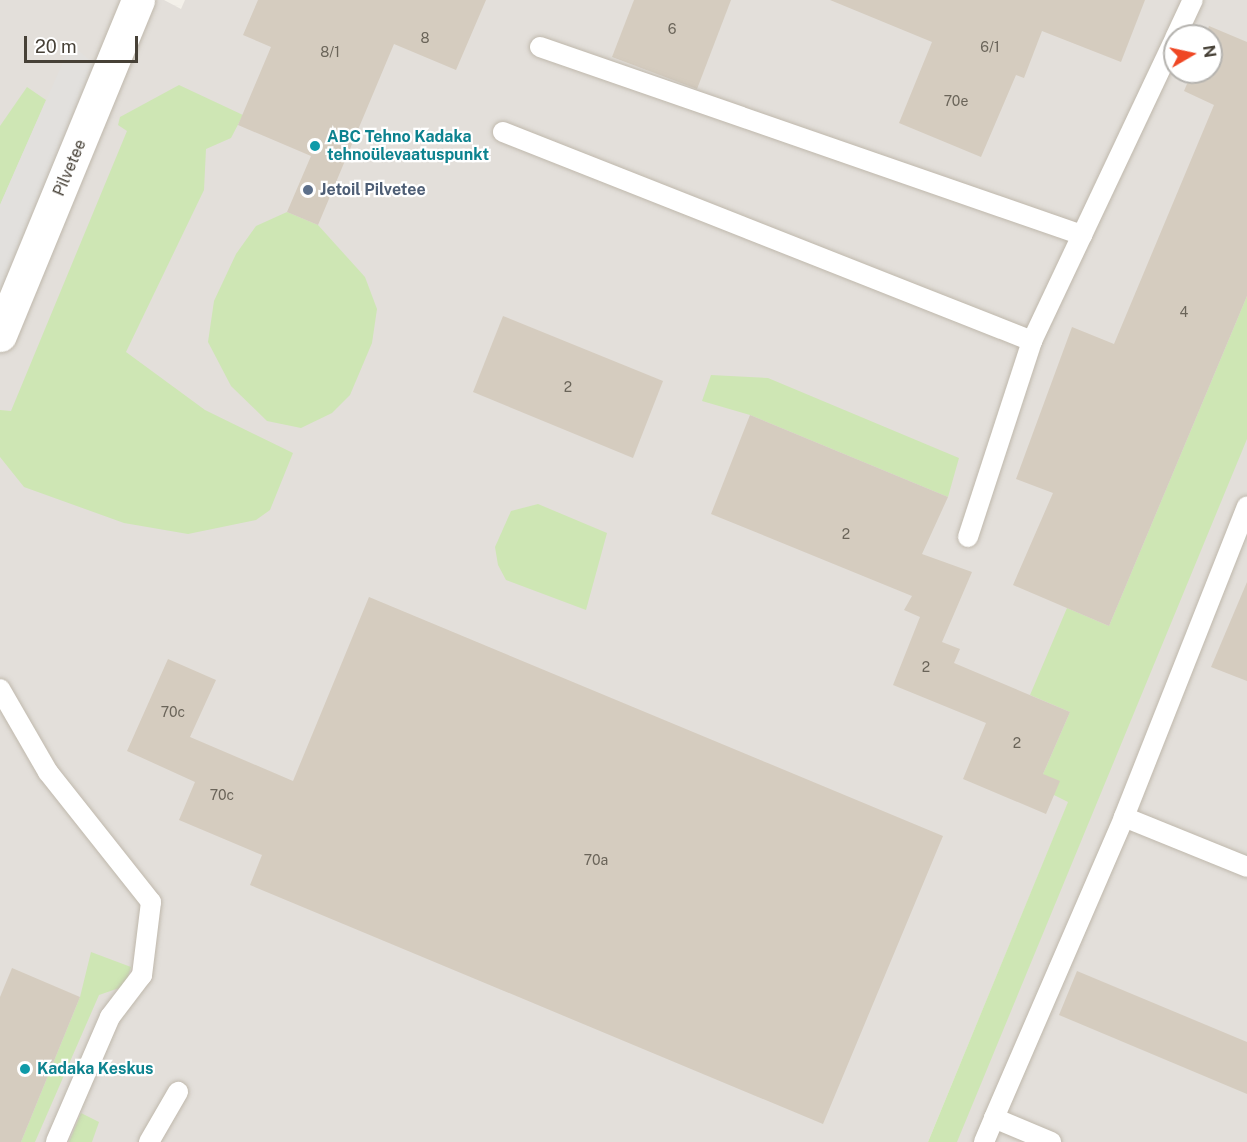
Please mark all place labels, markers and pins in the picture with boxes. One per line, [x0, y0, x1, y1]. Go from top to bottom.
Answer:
place label: ABC Tehno Kadaka tehnoülevaatuspunkt [327, 127, 489, 165]
marker: ABC Tehno Kadaka tehnoülevaatuspunkt [308, 139, 322, 153]
place label: Jetoil Pilvetee [320, 180, 426, 200]
marker: Jetoil Pilvetee [301, 183, 315, 197]
place label: Kadaka Keskus [37, 1059, 154, 1079]
marker: Kadaka Keskus [18, 1062, 32, 1076]

